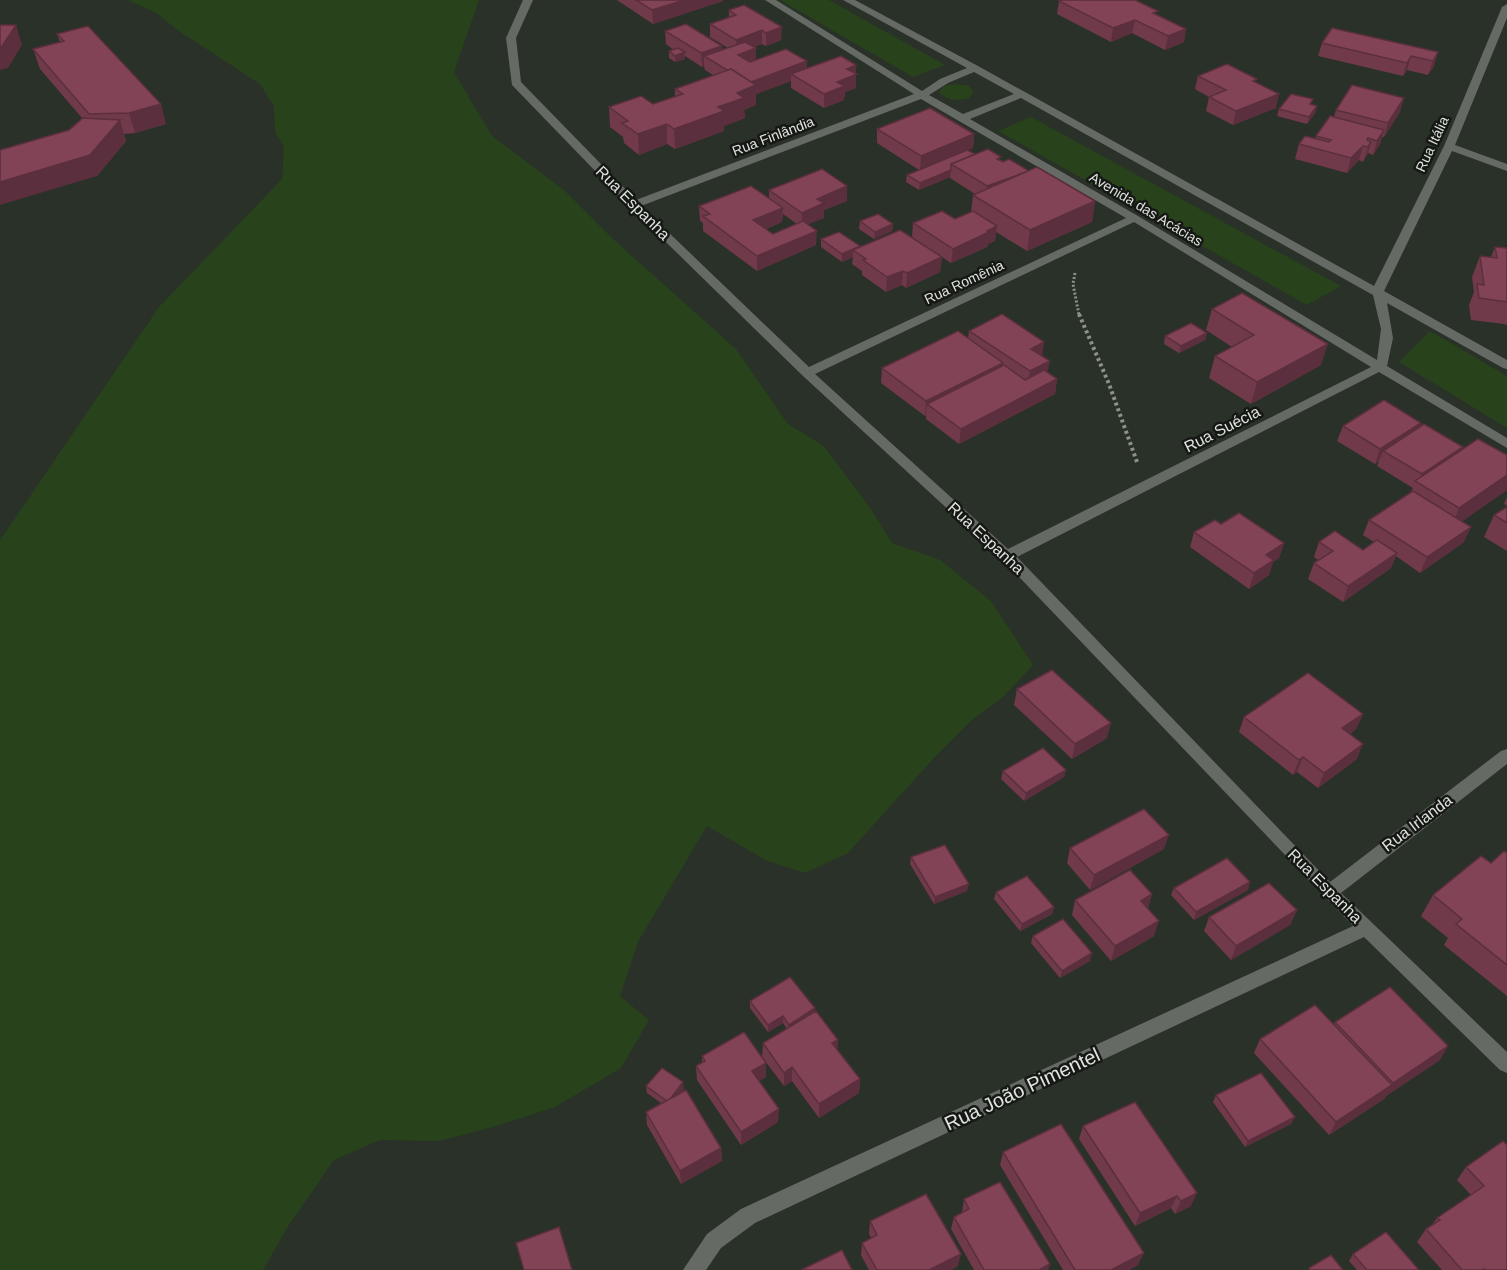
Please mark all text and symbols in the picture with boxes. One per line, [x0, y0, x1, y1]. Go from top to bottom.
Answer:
street label: Rua Finlândia [730, 113, 816, 159]
street label: Rua Itália [1412, 114, 1452, 174]
street label: Rua Espanha [593, 163, 673, 243]
street label: Avenida das Acácias [1087, 169, 1205, 249]
street label: Rua Romênia [922, 257, 1006, 307]
street label: Rua Suécia [1181, 403, 1263, 455]
street label: Rua Espanha [945, 499, 1027, 577]
street label: Rua Irlanda [1379, 791, 1455, 855]
street label: Rua Espanha [1285, 846, 1365, 926]
street label: Rua João Pimentel [941, 1043, 1103, 1135]

